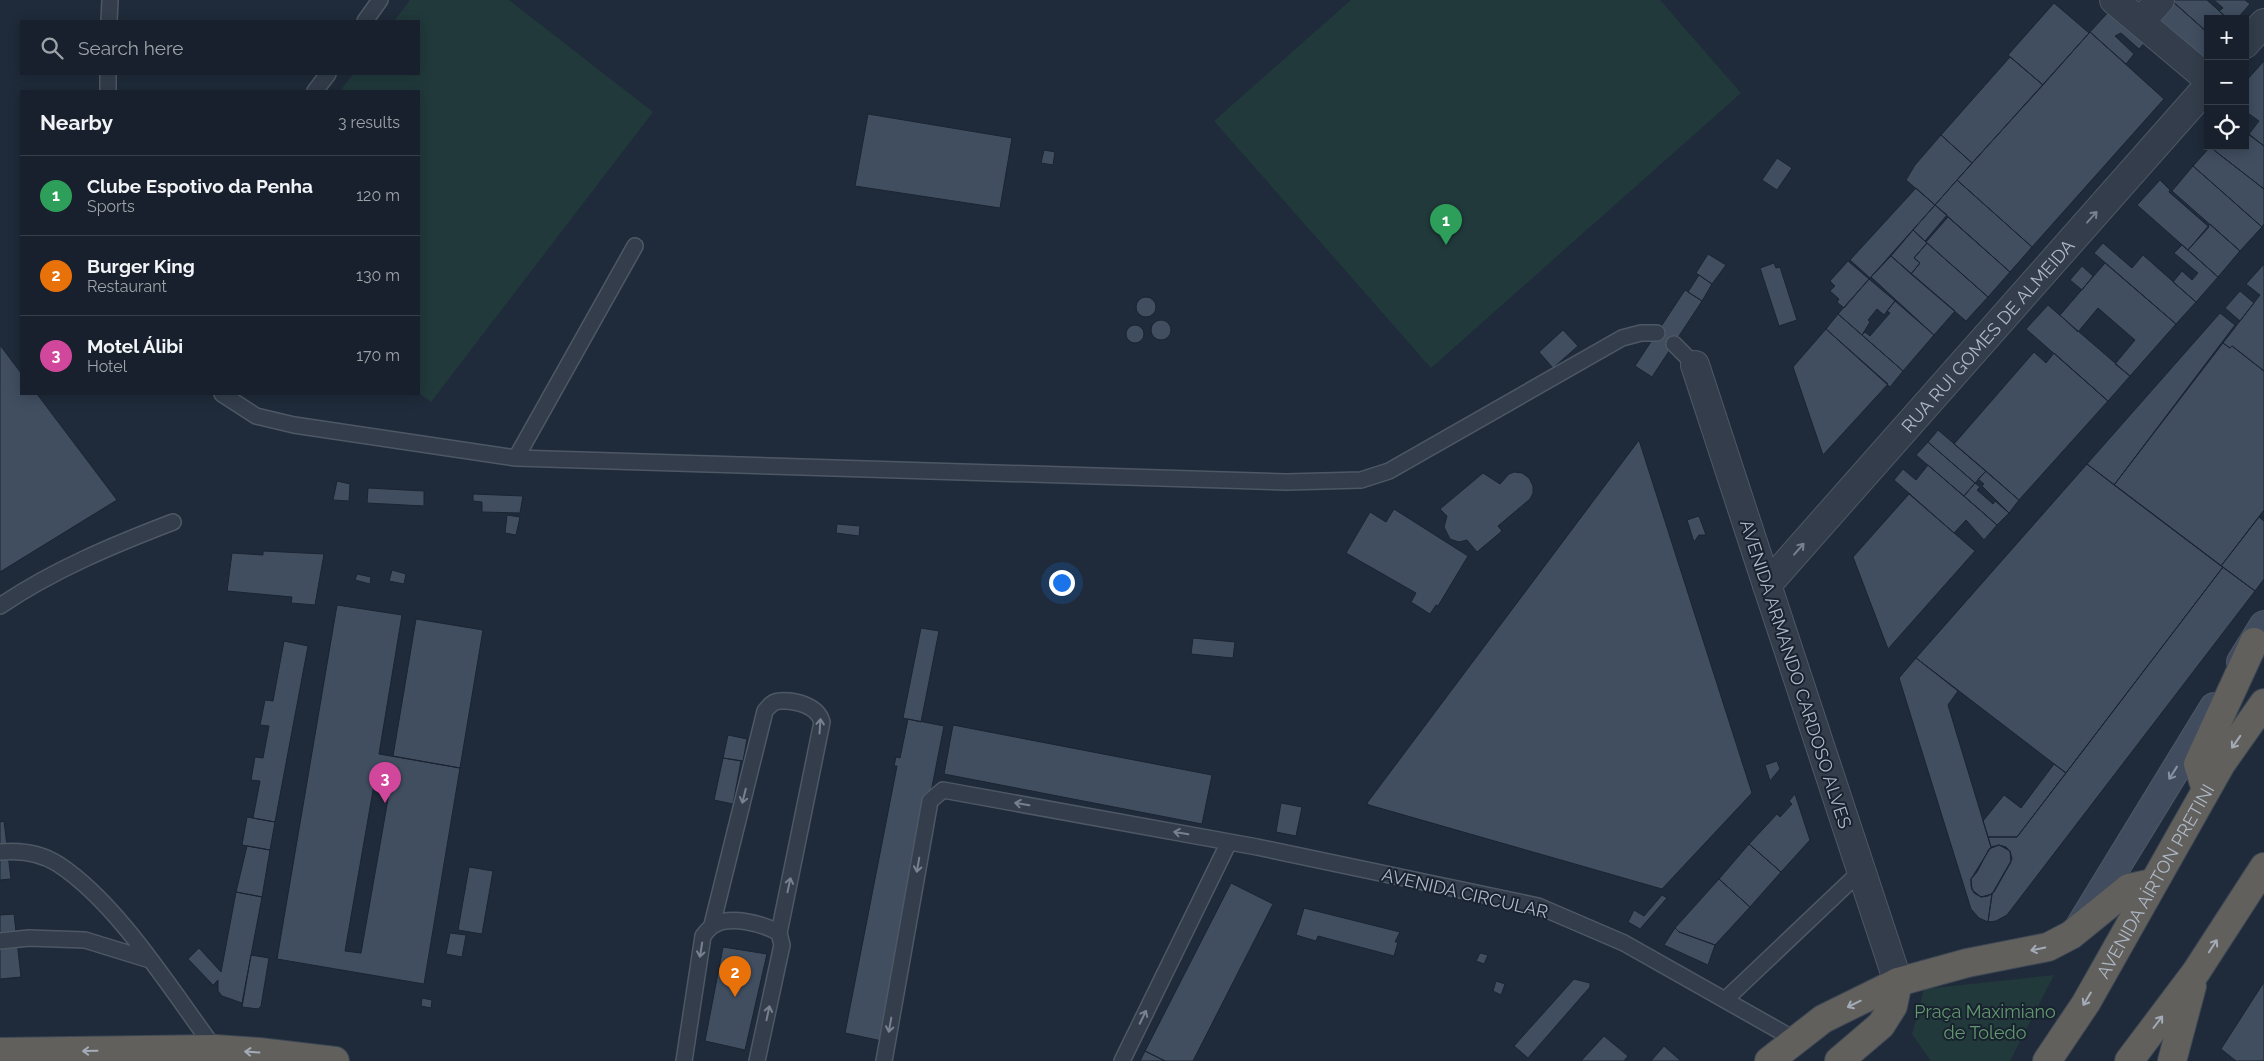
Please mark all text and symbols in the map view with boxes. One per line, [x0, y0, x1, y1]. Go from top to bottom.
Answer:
map controls [2204, 15, 2249, 150]
button: + [2204, 15, 2249, 60]
search box [20, 20, 420, 75]
icon: search [38, 34, 66, 62]
text: Search here [78, 37, 184, 59]
button: − [2204, 60, 2249, 105]
button: locate [2204, 105, 2249, 150]
text: Nearby [40, 110, 113, 135]
text: 3 results [338, 113, 400, 132]
text: Clube Espotivo da Penha [87, 175, 313, 197]
text: 1 [52, 186, 60, 205]
text: 120 m [356, 186, 400, 205]
text: Sports [87, 197, 135, 216]
pin: 1 [1430, 204, 1462, 245]
one-way arrow [2086, 210, 2098, 223]
street label: RUA RUI GOMES DE ALMEIDA [1897, 235, 2078, 436]
text: Burger King [87, 255, 195, 277]
text: 2 [51, 266, 61, 285]
text: 130 m [356, 266, 400, 285]
text: Restaurant [87, 277, 167, 296]
text: Motel Álibi [87, 335, 183, 357]
text: 3 [52, 346, 60, 365]
text: 170 m [356, 346, 400, 365]
text: Hotel [87, 357, 127, 376]
street label: AVENIDA ARMANDO CARDOSO ALVES [1736, 517, 1856, 831]
one-way arrow [1793, 542, 1805, 555]
your location [1049, 570, 1075, 596]
one-way arrow [816, 719, 825, 735]
one-way arrow [2231, 735, 2241, 749]
pin: 3 [369, 762, 401, 803]
one-way arrow [2168, 766, 2178, 780]
street label: AVENIDA AÍRTON PRETINI [2092, 780, 2218, 982]
one-way arrow [739, 787, 748, 803]
one-way arrow [1014, 799, 1030, 809]
one-way arrow [1174, 828, 1190, 838]
one-way arrow [913, 857, 923, 873]
street label: AVENIDA CIRCULAR [1380, 864, 1551, 922]
one-way arrow [785, 878, 794, 894]
one-way arrow [2208, 939, 2218, 953]
one-way arrow [696, 942, 706, 958]
one-way arrow [2030, 944, 2046, 954]
pin: 2 [719, 956, 751, 997]
one-way arrow [2082, 992, 2092, 1006]
one-way arrow [1847, 1000, 1862, 1009]
park label: Praça Maximiano de Toledo [1914, 1001, 2056, 1043]
one-way arrow [763, 1006, 773, 1022]
one-way arrow [1139, 1010, 1149, 1025]
one-way arrow [2153, 1016, 2164, 1029]
one-way arrow [884, 1017, 894, 1033]
one-way arrow [82, 1046, 98, 1056]
one-way arrow [244, 1047, 260, 1056]

